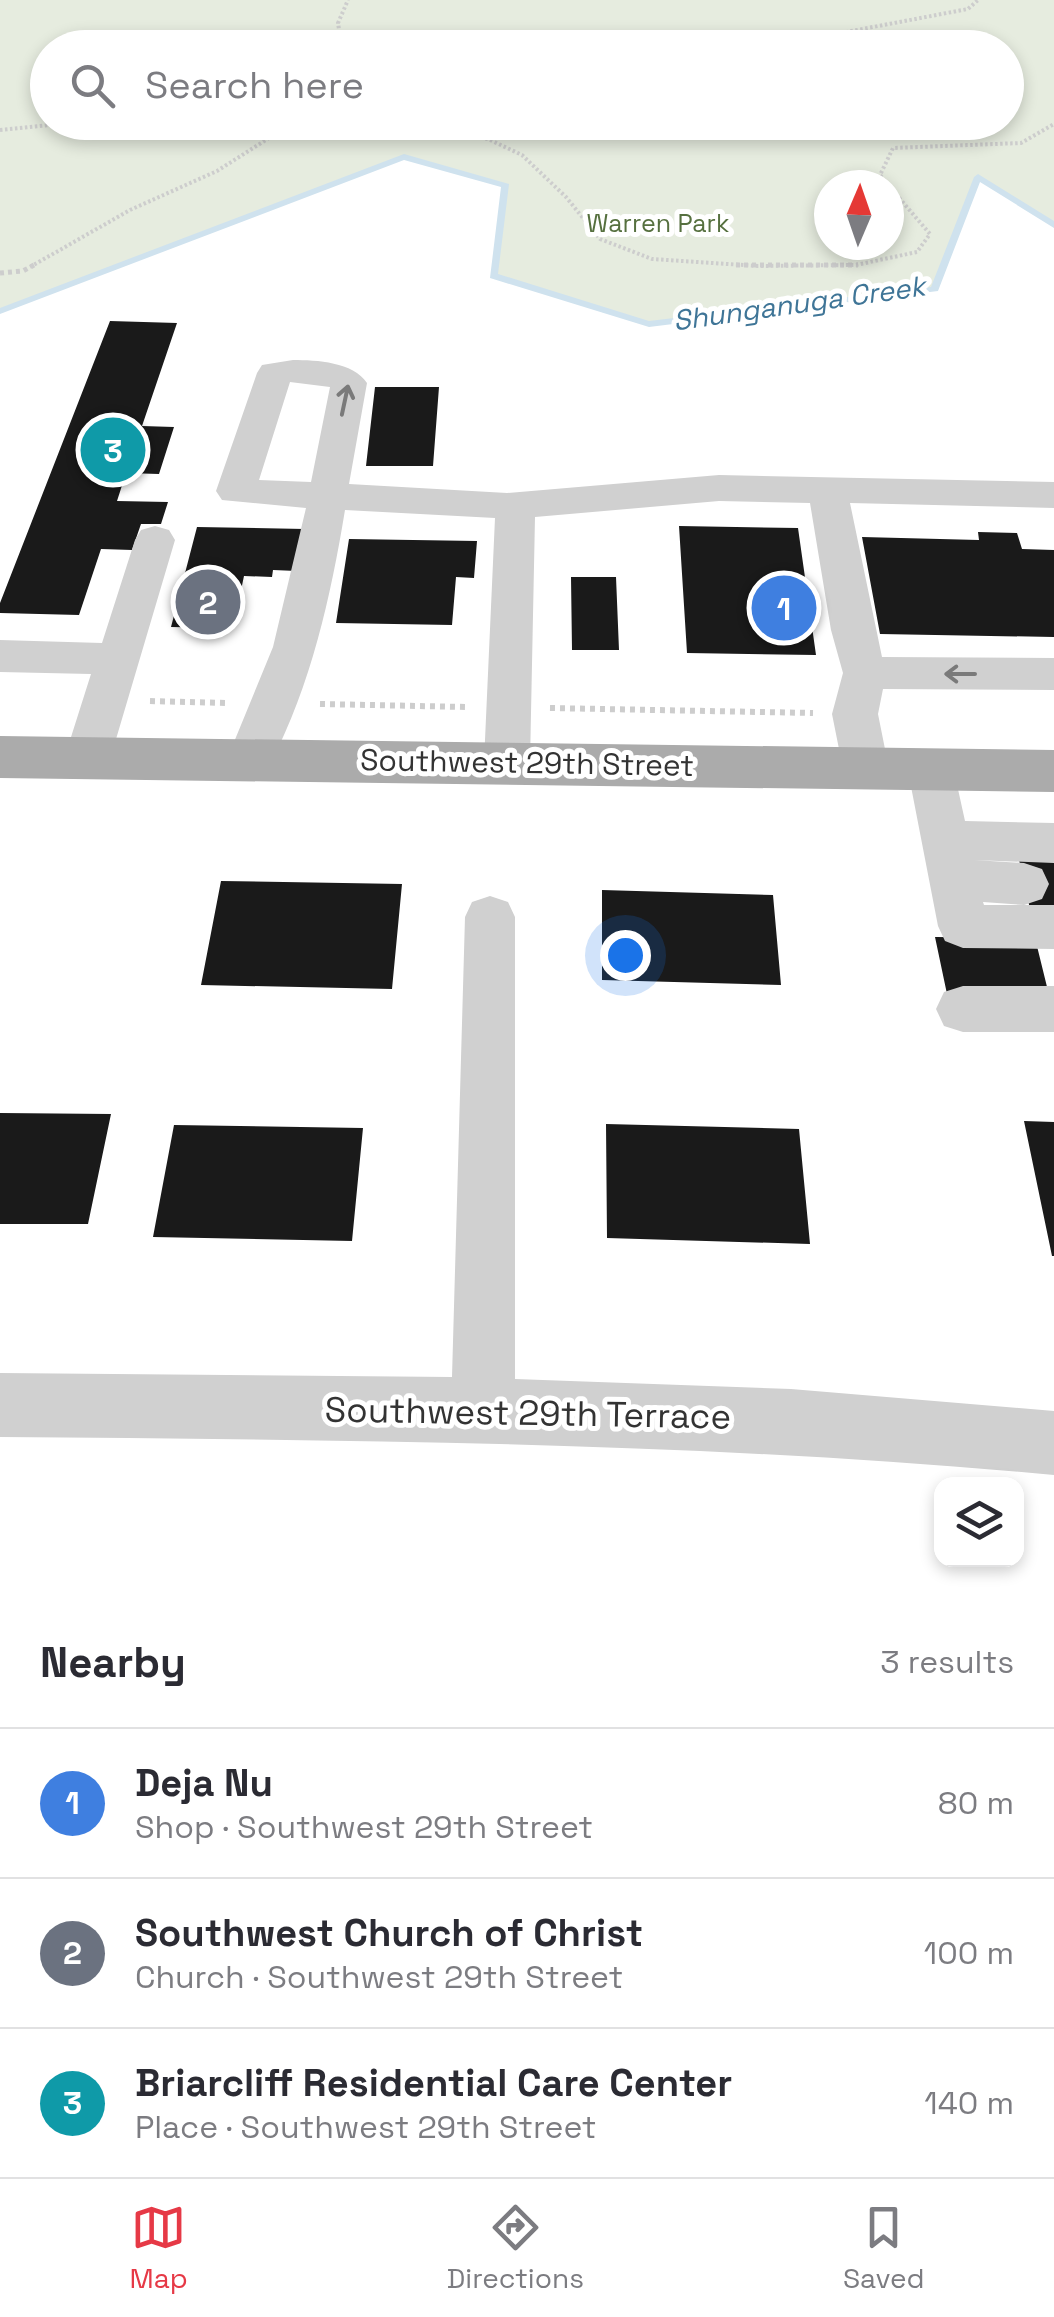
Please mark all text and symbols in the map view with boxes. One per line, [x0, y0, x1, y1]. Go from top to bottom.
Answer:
search box [30, 30, 1024, 140]
icon: search [65, 58, 120, 113]
text: Search here [145, 61, 364, 109]
north arrow [814, 170, 904, 260]
park label: Warren Park [587, 207, 729, 239]
water label: Shunganuga Creek [671, 267, 930, 339]
one-way arrow [337, 385, 356, 417]
pin: 3 [80, 412, 146, 488]
pin: 2 [176, 564, 240, 640]
pin: 1 [752, 570, 816, 646]
one-way arrow [944, 664, 976, 683]
street label: Southwest 29th Street [360, 740, 694, 785]
your location [600, 930, 651, 981]
street label: Southwest 29th Terrace [324, 1387, 732, 1439]
map controls [934, 1477, 1024, 1567]
button: layers [934, 1477, 1024, 1567]
text: Nearby [40, 1636, 186, 1689]
text: 3 results [880, 1642, 1014, 1682]
text: Deja Nu [135, 1759, 273, 1807]
text: 1 [65, 1783, 80, 1823]
text: 80 m [938, 1783, 1014, 1823]
text: Shop · Southwest 29th Street [135, 1807, 593, 1847]
text: Southwest Church of Christ [135, 1909, 643, 1957]
text: 2 [63, 1933, 82, 1973]
text: 100 m [924, 1933, 1014, 1973]
text: Church · Southwest 29th Street [135, 1957, 623, 1997]
text: Briarcliff Residential Care Center [135, 2059, 732, 2107]
text: 3 [63, 2083, 82, 2123]
text: 140 m [924, 2083, 1014, 2123]
text: Place · Southwest 29th Street [135, 2107, 597, 2147]
tab: Map [129, 2200, 188, 2296]
tab: Directions [447, 2200, 584, 2296]
tab: Saved [843, 2200, 925, 2296]

